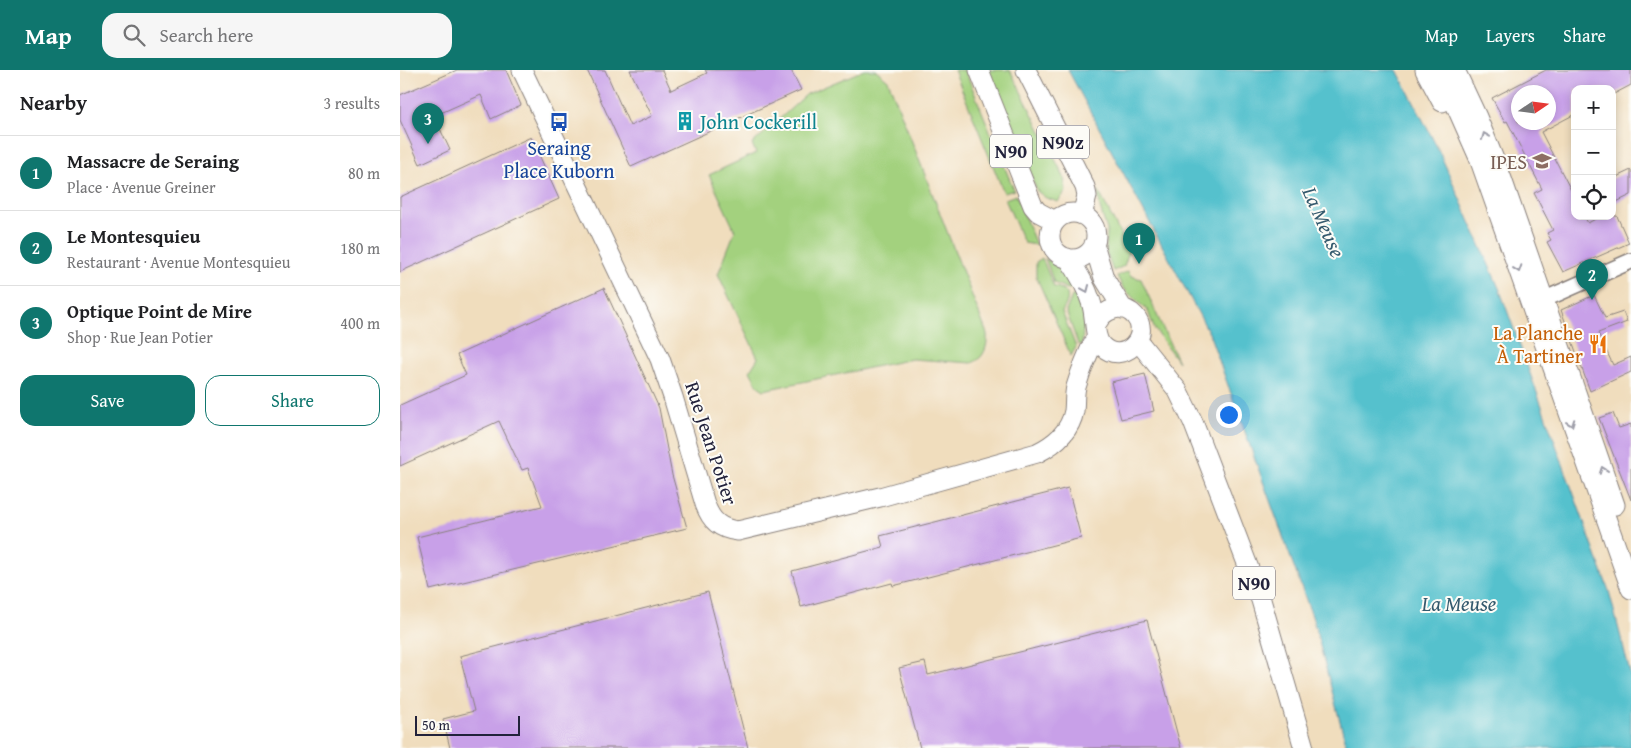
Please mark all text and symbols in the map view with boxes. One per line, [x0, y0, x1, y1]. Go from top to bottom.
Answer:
search box [102, 13, 452, 58]
text: Map [25, 18, 72, 53]
icon: search [120, 21, 148, 49]
text: Search here [160, 21, 253, 49]
text: Map [1425, 22, 1458, 49]
text: Layers [1486, 22, 1535, 49]
text: Share [1563, 22, 1606, 49]
north arrow [1511, 85, 1556, 130]
map controls [1571, 85, 1616, 220]
button: + [1571, 85, 1616, 130]
text: Nearby [20, 87, 87, 118]
text: 3 results [323, 91, 380, 115]
pin: 3 [412, 103, 444, 144]
place label: John Cockerill [697, 107, 818, 136]
building icon: John Cockerill [674, 110, 696, 132]
bus stop icon: Seraing Place Kuborn [548, 111, 570, 133]
road number: N90z [1037, 126, 1089, 158]
button: − [1571, 130, 1616, 175]
one-way arrow [1481, 132, 1491, 141]
place label: Seraing Place Kuborn [503, 133, 615, 185]
road number: N90 [990, 134, 1032, 168]
text: Massacre de Seraing [67, 147, 239, 175]
place label: IPES [1490, 147, 1527, 176]
school or university icon: IPES [1531, 150, 1553, 172]
text: 1 [32, 161, 40, 185]
text: 80 m [348, 161, 380, 185]
text: Place · Avenue Greiner [67, 175, 216, 199]
button: locate [1571, 175, 1616, 220]
water label: La Meuse [1294, 181, 1353, 262]
text: Le Montesquieu [67, 222, 200, 250]
pin: 1 [1123, 223, 1155, 264]
text: 2 [32, 236, 40, 260]
text: 180 m [340, 236, 380, 260]
text: Restaurant · Avenue Montesquieu [67, 250, 290, 274]
pin: 2 [1576, 259, 1608, 300]
one-way arrow [1512, 265, 1522, 273]
one-way arrow [1079, 284, 1090, 293]
text: Optique Point de Mire [67, 297, 252, 325]
text: 3 [32, 311, 40, 335]
text: 400 m [340, 311, 380, 335]
place label: La Planche À Tartiner [1493, 318, 1583, 370]
text: Shop · Rue Jean Potier [67, 325, 213, 349]
restaurant icon: La Planche À Tartiner [1587, 333, 1609, 355]
button: Save [20, 375, 195, 426]
button: Share [205, 375, 380, 426]
street label: Rue Jean Potier [678, 378, 746, 508]
your location [1216, 402, 1242, 428]
one-way arrow [1565, 418, 1575, 427]
one-way arrow [1599, 466, 1609, 475]
road number: N90 [1233, 566, 1275, 600]
water label: La Meuse [1421, 588, 1496, 619]
scale bar [415, 713, 520, 736]
text: 50 m [422, 715, 450, 735]

